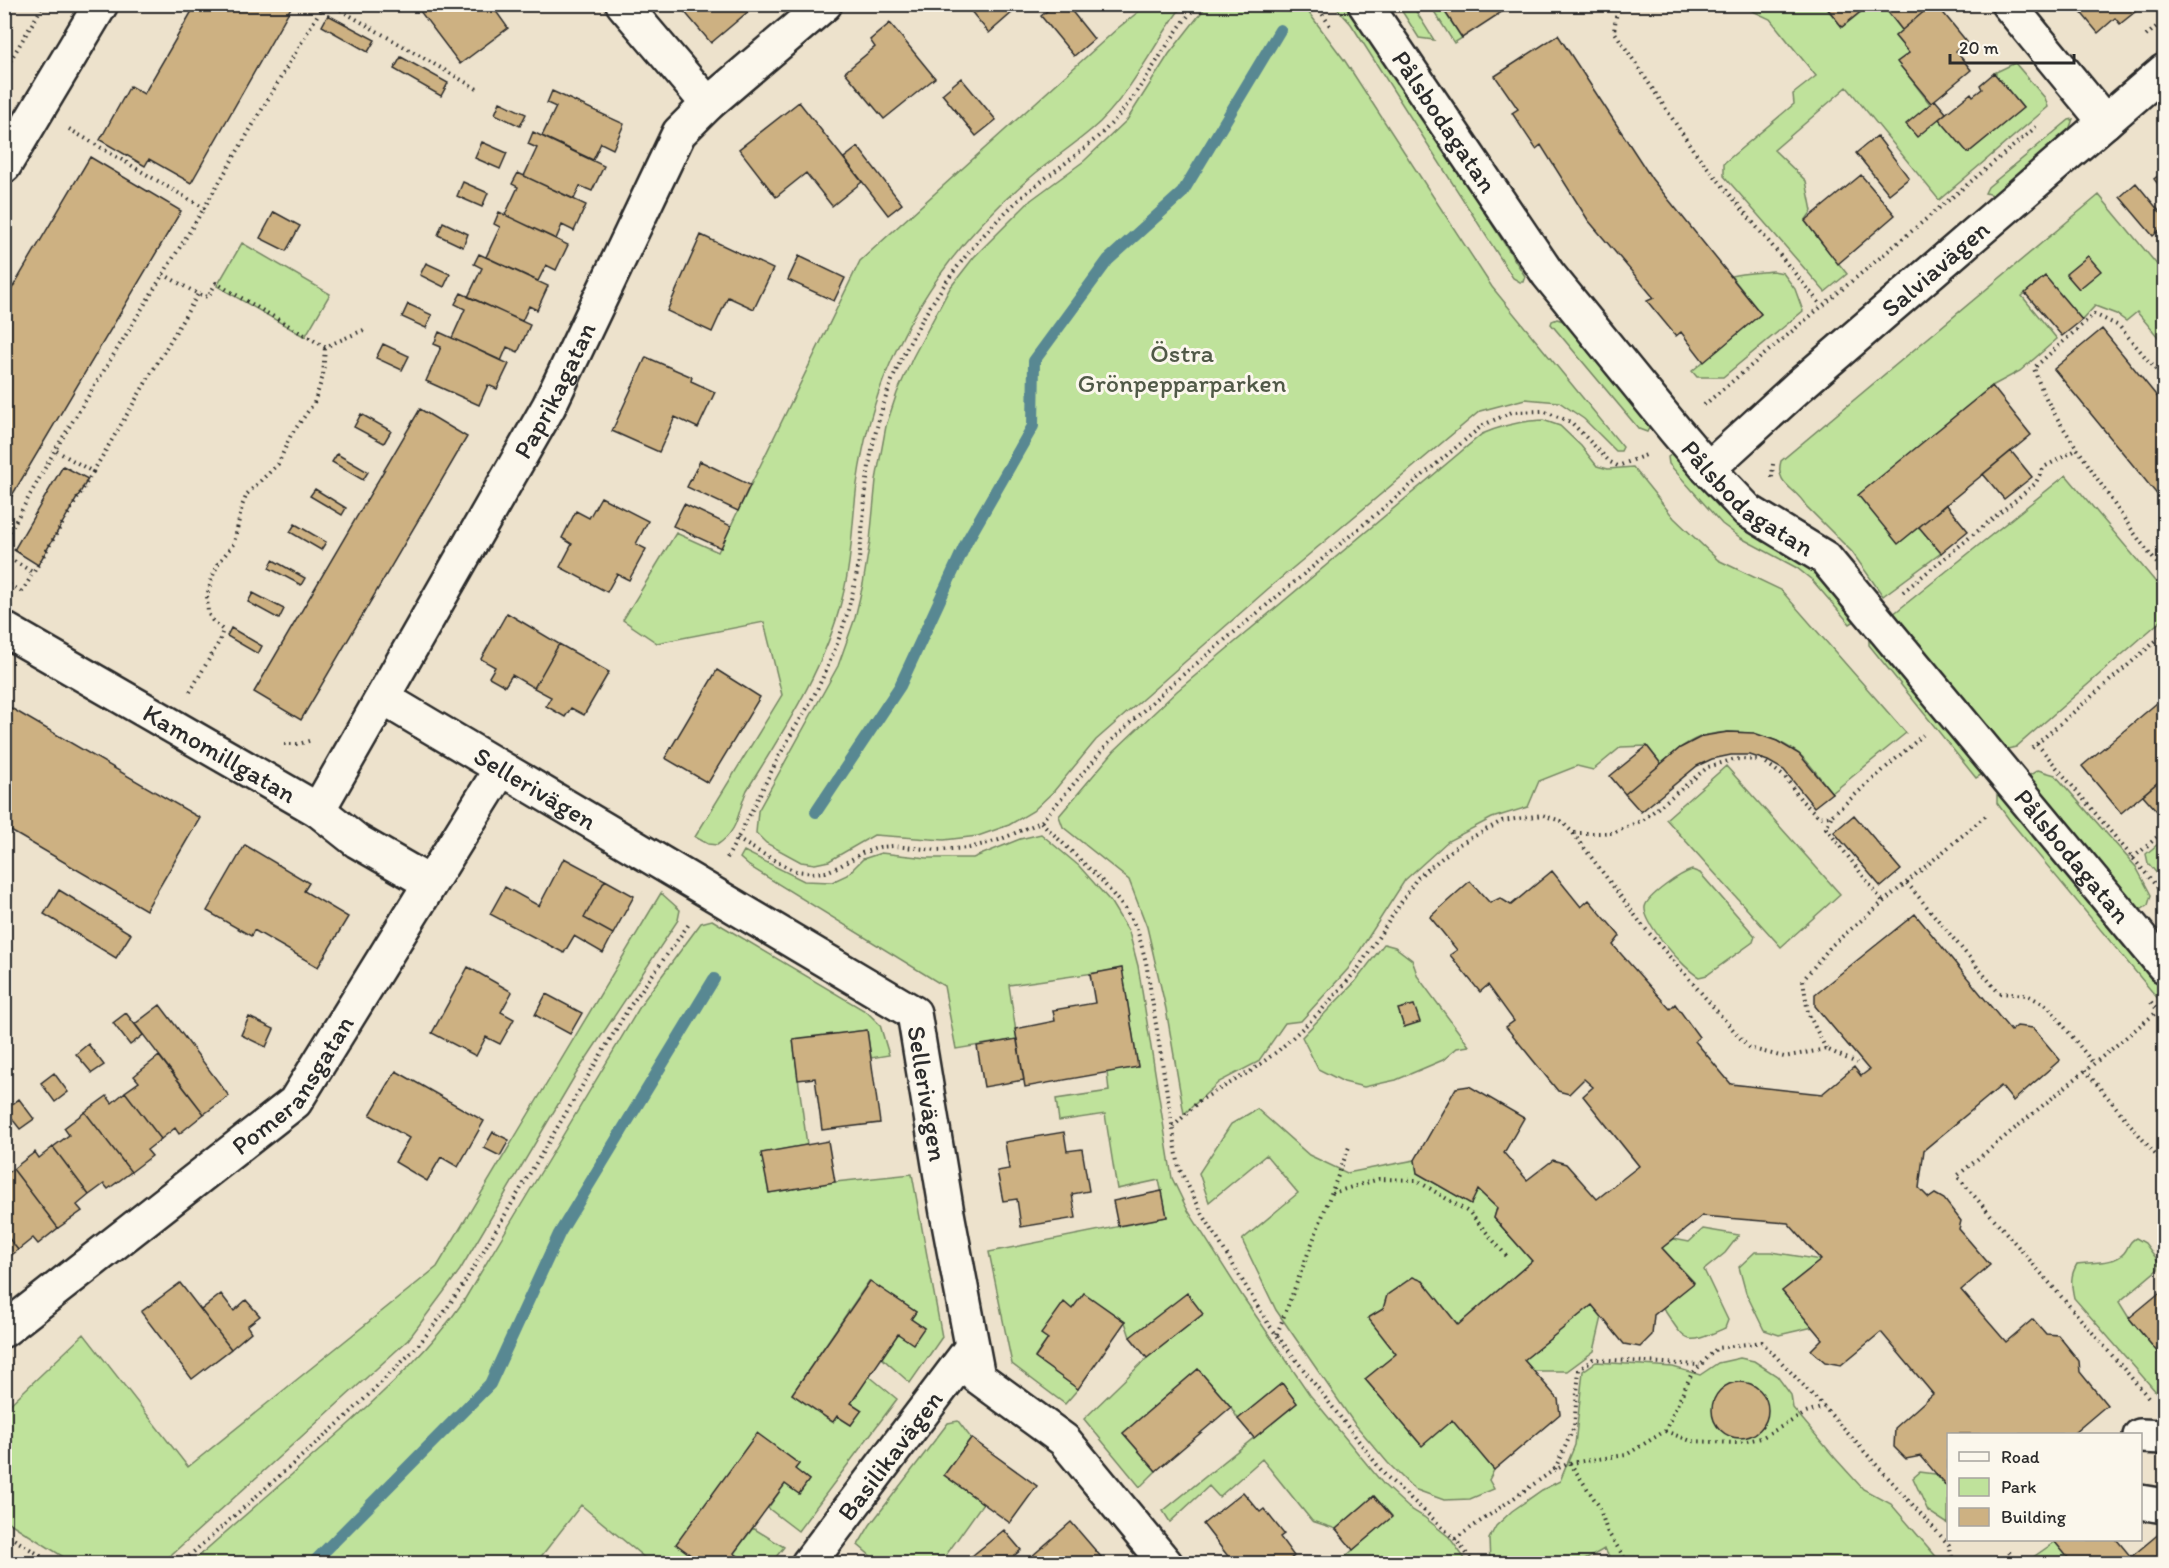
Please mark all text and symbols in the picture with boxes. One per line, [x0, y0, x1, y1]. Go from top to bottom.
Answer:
scale bar [1950, 27, 2074, 65]
text: 20 m [1959, 37, 1999, 59]
street label: Pålsbodagatan [1385, 44, 1504, 199]
street label: Salviavägen [1874, 213, 1996, 324]
street label: Paprikagatan [506, 317, 603, 464]
park label: Östra Grönpepparparken [1078, 337, 1287, 399]
street label: Pålsbodagatan [1674, 433, 1820, 563]
street label: Kamomillgatan [137, 697, 302, 810]
street label: Sellerivägen [468, 740, 602, 837]
street label: Pålsbodagatan [2007, 782, 2138, 930]
street label: Pomeransgatan [225, 1009, 361, 1162]
street label: Sellerivägen [900, 1023, 954, 1164]
street label: Basilikavägen [830, 1384, 950, 1527]
legend [1947, 1433, 2142, 1541]
text: Road [2001, 1446, 2040, 1468]
text: Park [2001, 1476, 2036, 1498]
text: Building [2001, 1506, 2067, 1528]

